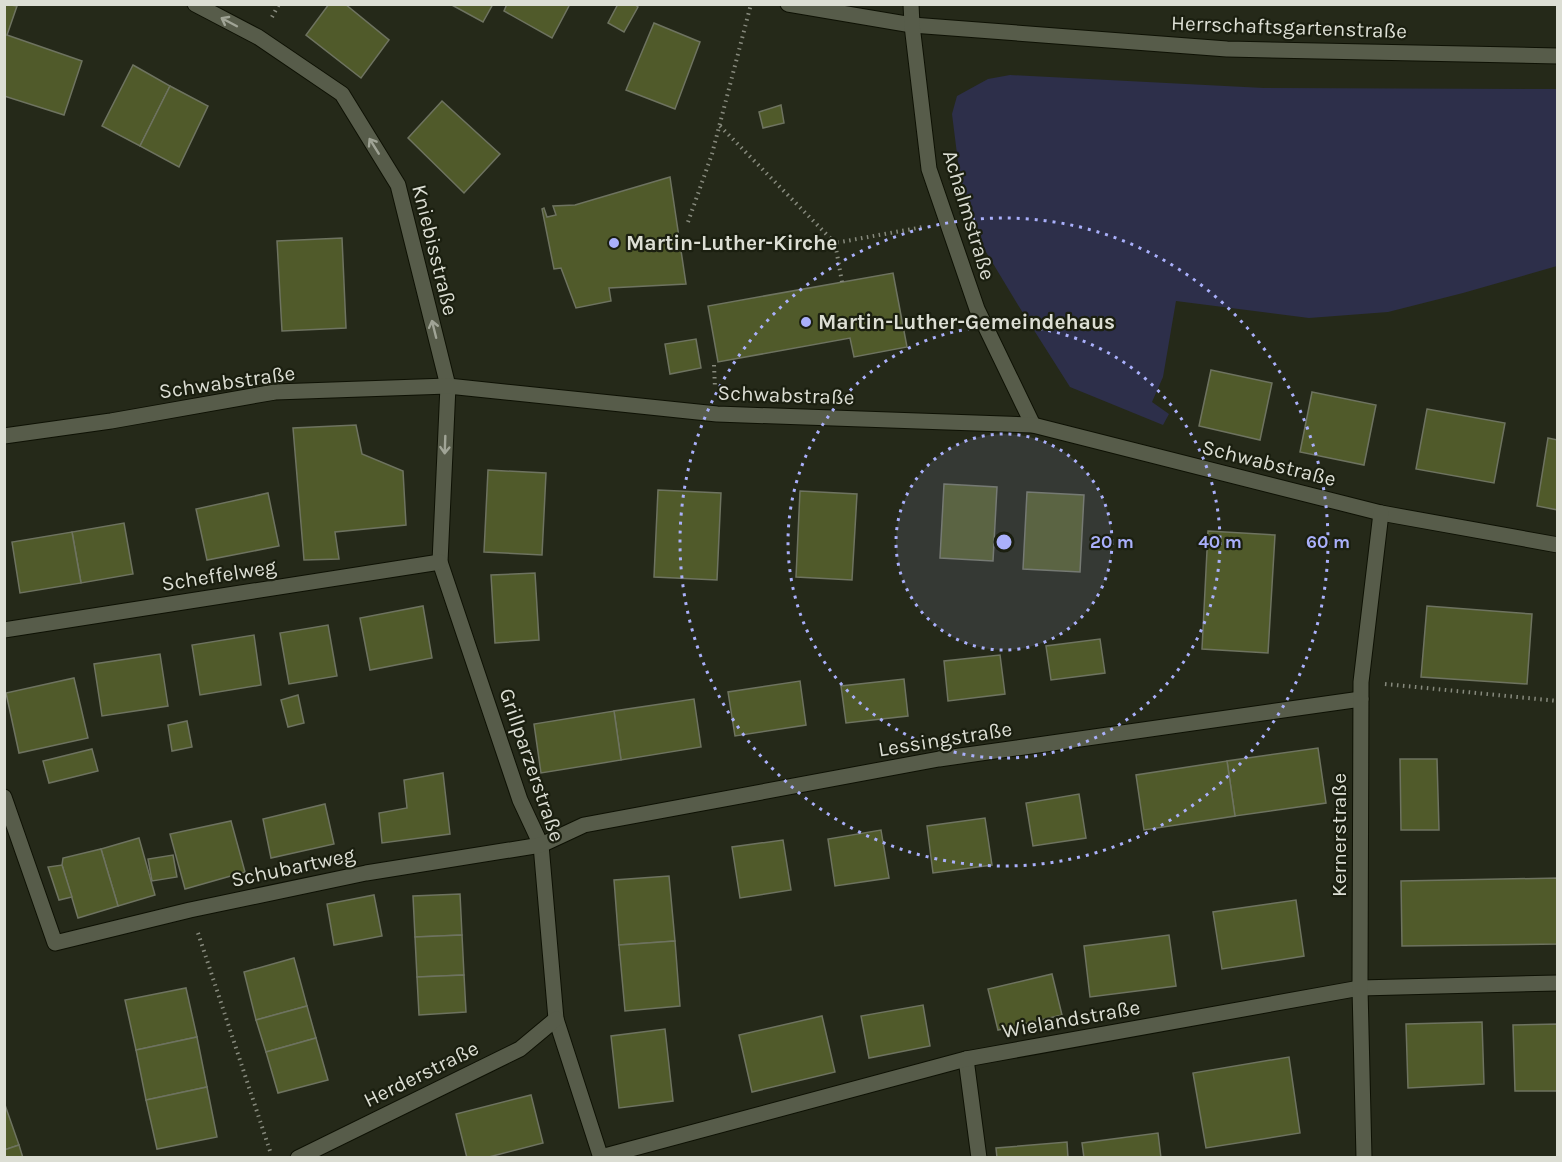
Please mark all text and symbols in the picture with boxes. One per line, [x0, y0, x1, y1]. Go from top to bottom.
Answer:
street label: Herrschaftsgartenstraße [1170, 11, 1408, 43]
one-way arrow [220, 16, 238, 27]
one-way arrow [367, 138, 379, 155]
street label: Achalmstraße [938, 147, 1000, 283]
street label: Kniebisstraße [407, 182, 463, 318]
place label: Martin-Luther-Kirche [626, 231, 837, 255]
marker: Martin-Luther-Kirche [607, 236, 621, 250]
place label: Martin-Luther-Gemeindehaus [818, 310, 1115, 334]
marker: Martin-Luther-Gemeindehaus [799, 315, 813, 329]
one-way arrow [427, 320, 439, 339]
street label: Schwabstraße [157, 361, 297, 403]
street label: Schwabstraße [717, 381, 855, 409]
one-way arrow [440, 434, 451, 454]
street label: Schwabstraße [1200, 435, 1338, 491]
text: 20 m [1090, 531, 1134, 553]
text: 40 m [1198, 531, 1242, 553]
text: 60 m [1306, 531, 1350, 553]
centre of rings [994, 532, 1014, 552]
street label: Scheffelweg [160, 554, 278, 596]
street label: Grillparzerstraße [495, 685, 569, 845]
street label: Lessingstraße [876, 717, 1014, 761]
street label: Kernerstraße [1327, 773, 1351, 897]
street label: Schubartweg [229, 842, 357, 892]
street label: Wielandstraße [1000, 995, 1142, 1043]
street label: Herderstraße [360, 1036, 482, 1112]

